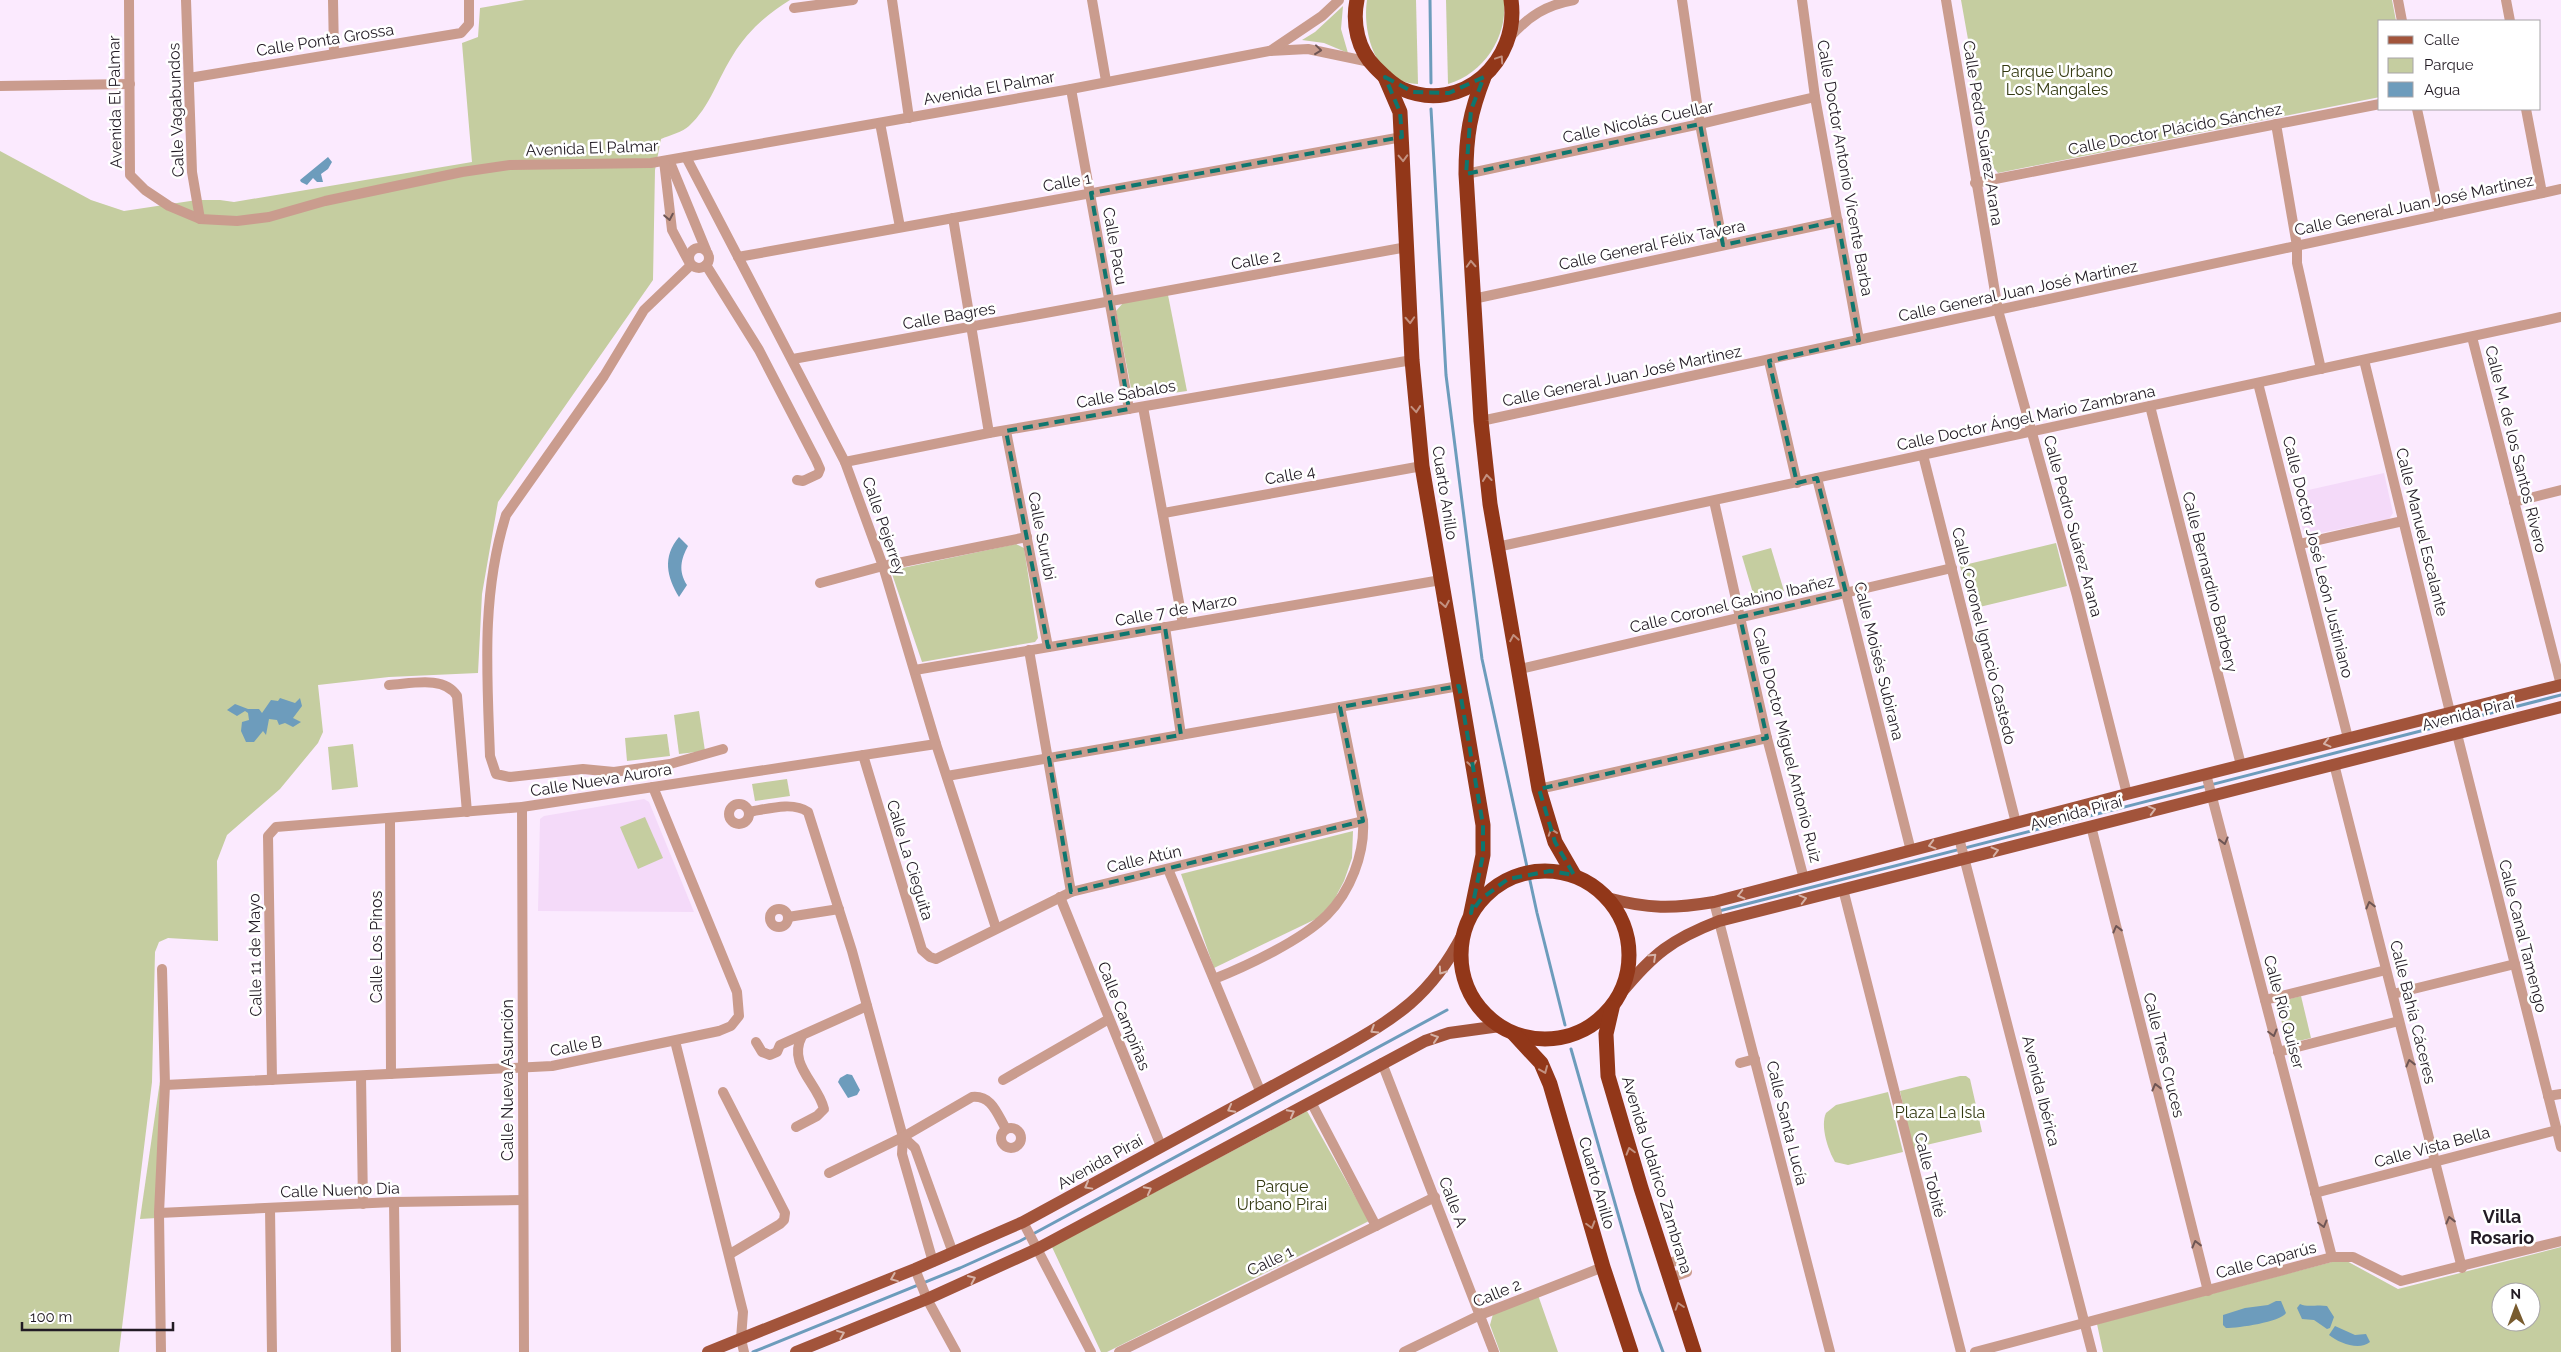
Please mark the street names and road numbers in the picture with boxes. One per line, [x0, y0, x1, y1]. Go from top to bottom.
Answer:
street label: Calle Ponta Grossa [255, 20, 395, 60]
street label: Avenida El Palmar [104, 35, 126, 169]
street label: Calle Doctor Antonio Vicente Barba [1813, 38, 1877, 298]
street label: Calle Pedro Suárez Arana [1959, 39, 2007, 227]
street label: Calle Vagabundos [164, 42, 188, 178]
street label: Avenida El Palmar [922, 67, 1057, 109]
street label: Calle Nicolás Cuellar [1561, 97, 1716, 147]
street label: Calle Doctor Plácido Sánchez [2066, 99, 2284, 159]
street label: Avenida El Palmar [525, 136, 659, 160]
street label: Calle 1 [1041, 168, 1093, 196]
street label: Calle General Juan José Martinez [2293, 170, 2535, 240]
street label: Calle Pacu [1099, 206, 1131, 286]
street label: Calle General Félix Tavera [1557, 216, 1747, 274]
street label: Calle 2 [1230, 246, 1282, 274]
street label: Calle General Juan José Martinez [1897, 256, 2139, 326]
street label: Calle Bagres [901, 298, 997, 333]
street label: Calle General Juan José Martinez [1501, 341, 1743, 411]
street label: Calle M. de los Santos Rivero [2481, 344, 2551, 554]
street label: Calle Sabalos [1075, 376, 1177, 412]
street label: Calle Doctor Ángel Mario Zambrana [1895, 380, 2157, 455]
street label: Calle Pedro Suárez Arana [2040, 433, 2106, 619]
street label: Calle Doctor José León Justiniano [2279, 434, 2357, 680]
street label: Cuarto Anillo [1428, 445, 1462, 541]
street label: Calle Manuel Escalante [2392, 446, 2452, 618]
street label: Calle 4 [1263, 461, 1317, 489]
street label: Calle Pejerrey [858, 474, 910, 578]
street label: Calle Surubi [1024, 490, 1060, 582]
street label: Calle Bernardino Barbery [2178, 490, 2242, 675]
street label: Calle Coronel Ignacio Castedo [1948, 525, 2020, 747]
street label: Calle Coronel Gabino Ibañez [1628, 571, 1836, 637]
street label: Calle Moisés Subirana [1850, 580, 1908, 742]
street label: Calle 7 de Marzo [1114, 590, 1238, 630]
street label: Calle Doctor Miguel Antonio Ruiz [1749, 625, 1826, 865]
street label: Avenida Piraí [2420, 693, 2517, 735]
street label: Calle Nueva Aurora [529, 759, 673, 801]
street label: Avenida Piraí [2028, 791, 2125, 834]
street label: Calle La Cieguita [883, 798, 937, 922]
street label: Calle Atún [1105, 841, 1183, 877]
street label: Calle Canal Tamengo [2495, 858, 2551, 1014]
street label: Calle Los Pinos [367, 891, 386, 1003]
street label: Calle 11 de Mayo [244, 893, 266, 1017]
street label: Calle Bahía Cáceres [2386, 938, 2440, 1086]
street label: Calle Río Quiser [2260, 953, 2308, 1071]
street label: Calle Campiñas [1094, 959, 1155, 1073]
street label: Calle Tres Cruces [2139, 990, 2189, 1120]
street label: Calle Nueva Asunción [498, 999, 517, 1161]
street label: Calle B [548, 1032, 604, 1060]
street label: Avenida Ibérica [2018, 1034, 2064, 1148]
street label: Calle Santa Lucía [1762, 1059, 1812, 1187]
street label: Avenida Udalrico Zambrana [1618, 1074, 1696, 1276]
street label: Calle Vista Bella [2372, 1122, 2492, 1172]
street label: Avenida Piraí [1054, 1130, 1146, 1193]
street label: Calle Tobité [1910, 1131, 1950, 1219]
street label: Cuarto Anillo [1575, 1135, 1619, 1231]
street label: Calle A [1435, 1174, 1471, 1230]
street label: Calle Nueno Dia [280, 1178, 400, 1202]
street label: Calle Caparús [2214, 1237, 2318, 1283]
street label: Calle 1 [1244, 1242, 1296, 1280]
street label: Calle 2 [1470, 1275, 1524, 1311]

